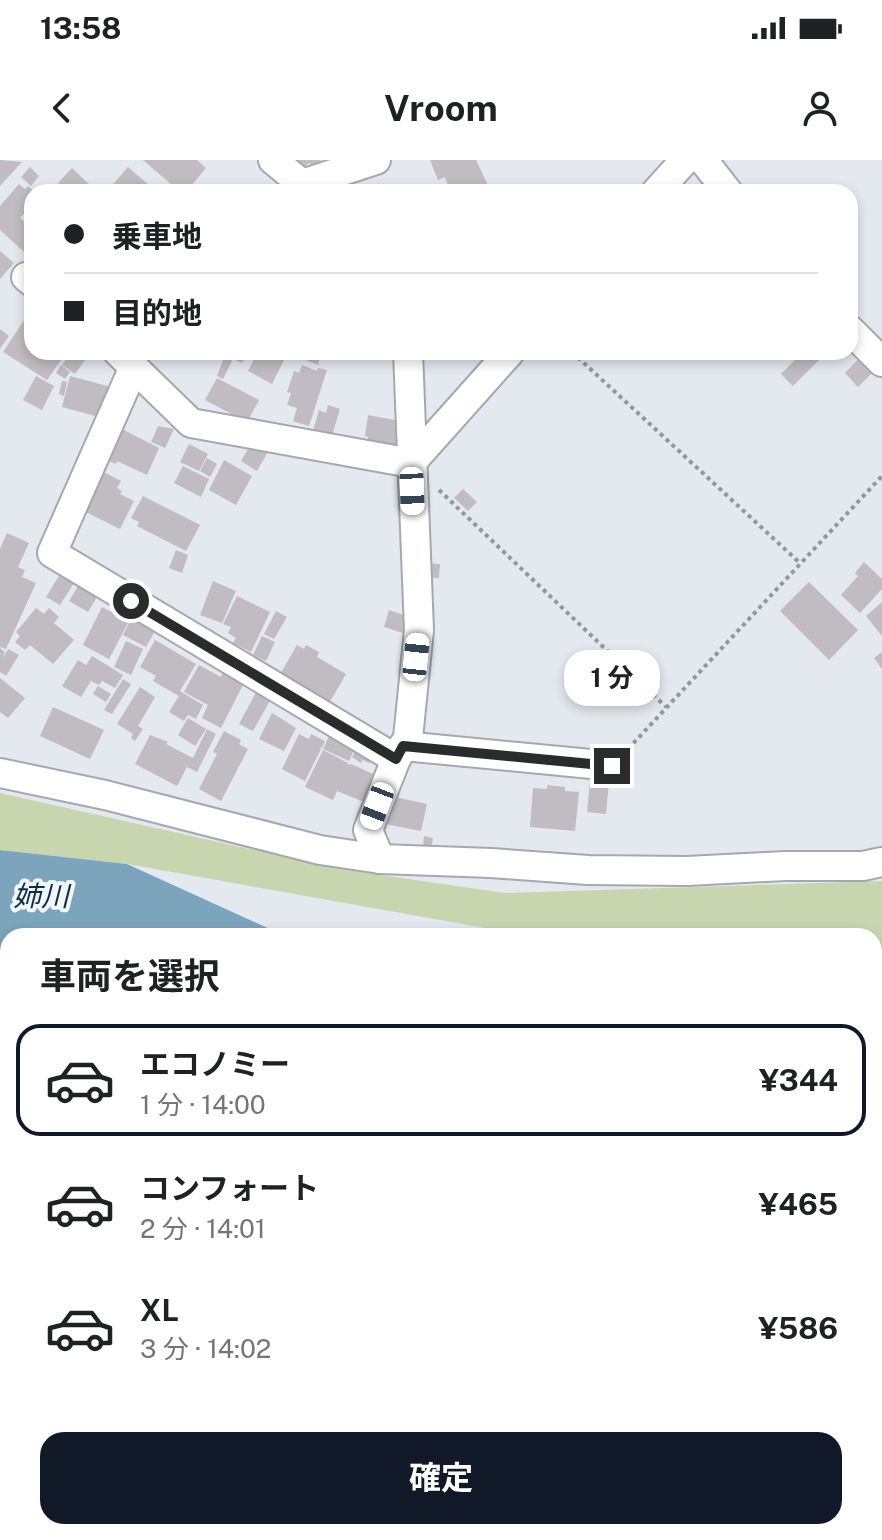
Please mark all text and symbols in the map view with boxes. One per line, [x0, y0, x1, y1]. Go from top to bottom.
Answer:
text: 13:58 [40, 10, 121, 46]
icon: back [40, 86, 84, 130]
icon: person [798, 86, 842, 130]
text: Vroom [384, 87, 498, 129]
text: 乗車地 [112, 218, 202, 254]
text: 目的地 [112, 295, 202, 331]
car [399, 467, 425, 515]
route start [113, 583, 149, 619]
car [402, 632, 430, 682]
callout: 1 分 [564, 650, 660, 706]
text: 1 分 [591, 662, 634, 693]
route end [594, 748, 630, 784]
car [357, 779, 397, 833]
water label: 姉川 [13, 879, 72, 912]
text: 車両を選択 [40, 955, 220, 997]
icon: car [44, 1044, 116, 1116]
text: エコノミー [140, 1046, 290, 1082]
text: ¥344 [759, 1062, 838, 1098]
text: 1 分 · 14:00 [140, 1089, 266, 1120]
icon: car [44, 1168, 116, 1240]
text: コンフォート [140, 1170, 319, 1206]
text: ¥465 [758, 1186, 838, 1222]
text: 2 分 · 14:01 [140, 1213, 266, 1244]
icon: car [44, 1292, 116, 1364]
text: XL [140, 1292, 179, 1328]
text: ¥586 [758, 1310, 838, 1346]
text: 3 分 · 14:02 [140, 1333, 271, 1364]
button: 確定 [40, 1432, 842, 1524]

